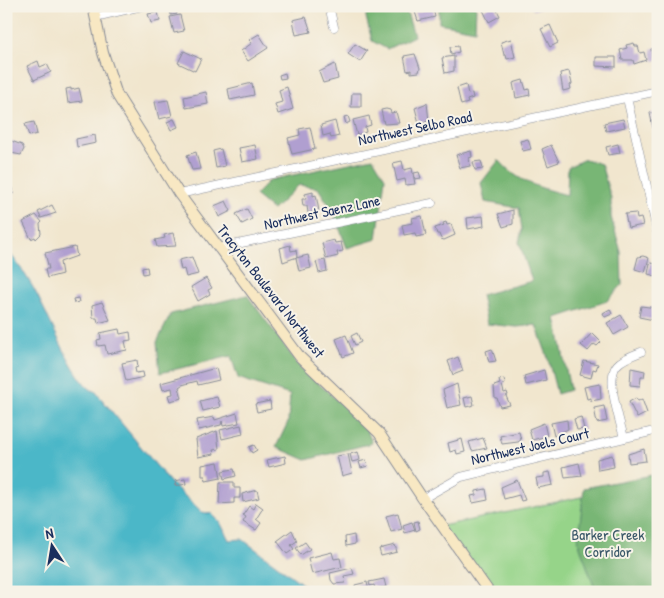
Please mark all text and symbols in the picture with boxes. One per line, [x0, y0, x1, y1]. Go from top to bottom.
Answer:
street label: Northwest Selbo Road [356, 106, 474, 150]
street label: Northwest Saenz Lane [262, 189, 382, 235]
street label: Tracyton Boulevard Northwest [212, 220, 330, 363]
street label: Northwest Joels Court [469, 422, 592, 470]
north arrow [28, 520, 78, 570]
text: N [44, 523, 55, 543]
park label: Barker Creek Corridor [572, 524, 644, 562]

